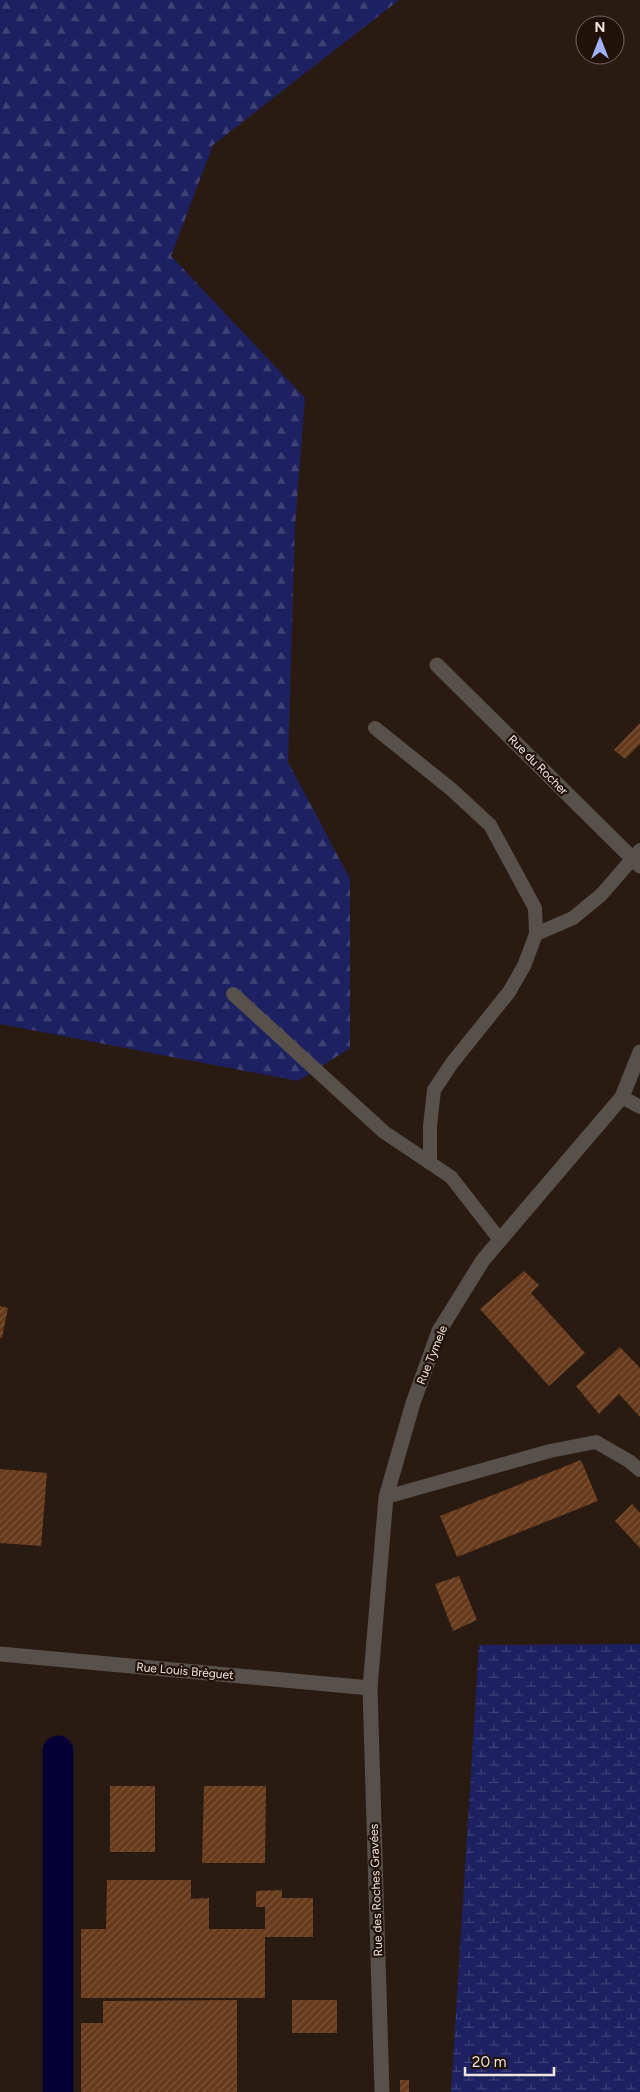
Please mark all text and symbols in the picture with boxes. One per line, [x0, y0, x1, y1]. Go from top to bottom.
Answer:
north arrow [575, 15, 625, 65]
text: N [595, 19, 605, 36]
street label: Rue du Rocher [505, 732, 571, 798]
street label: Rue Tymele [414, 1323, 450, 1387]
street label: Rue Louis Brèguet [136, 1660, 235, 1682]
street label: Rue des Roches Gravées [367, 1823, 385, 1957]
scale bar [465, 2044, 554, 2076]
text: 20 m [472, 2053, 506, 2071]

